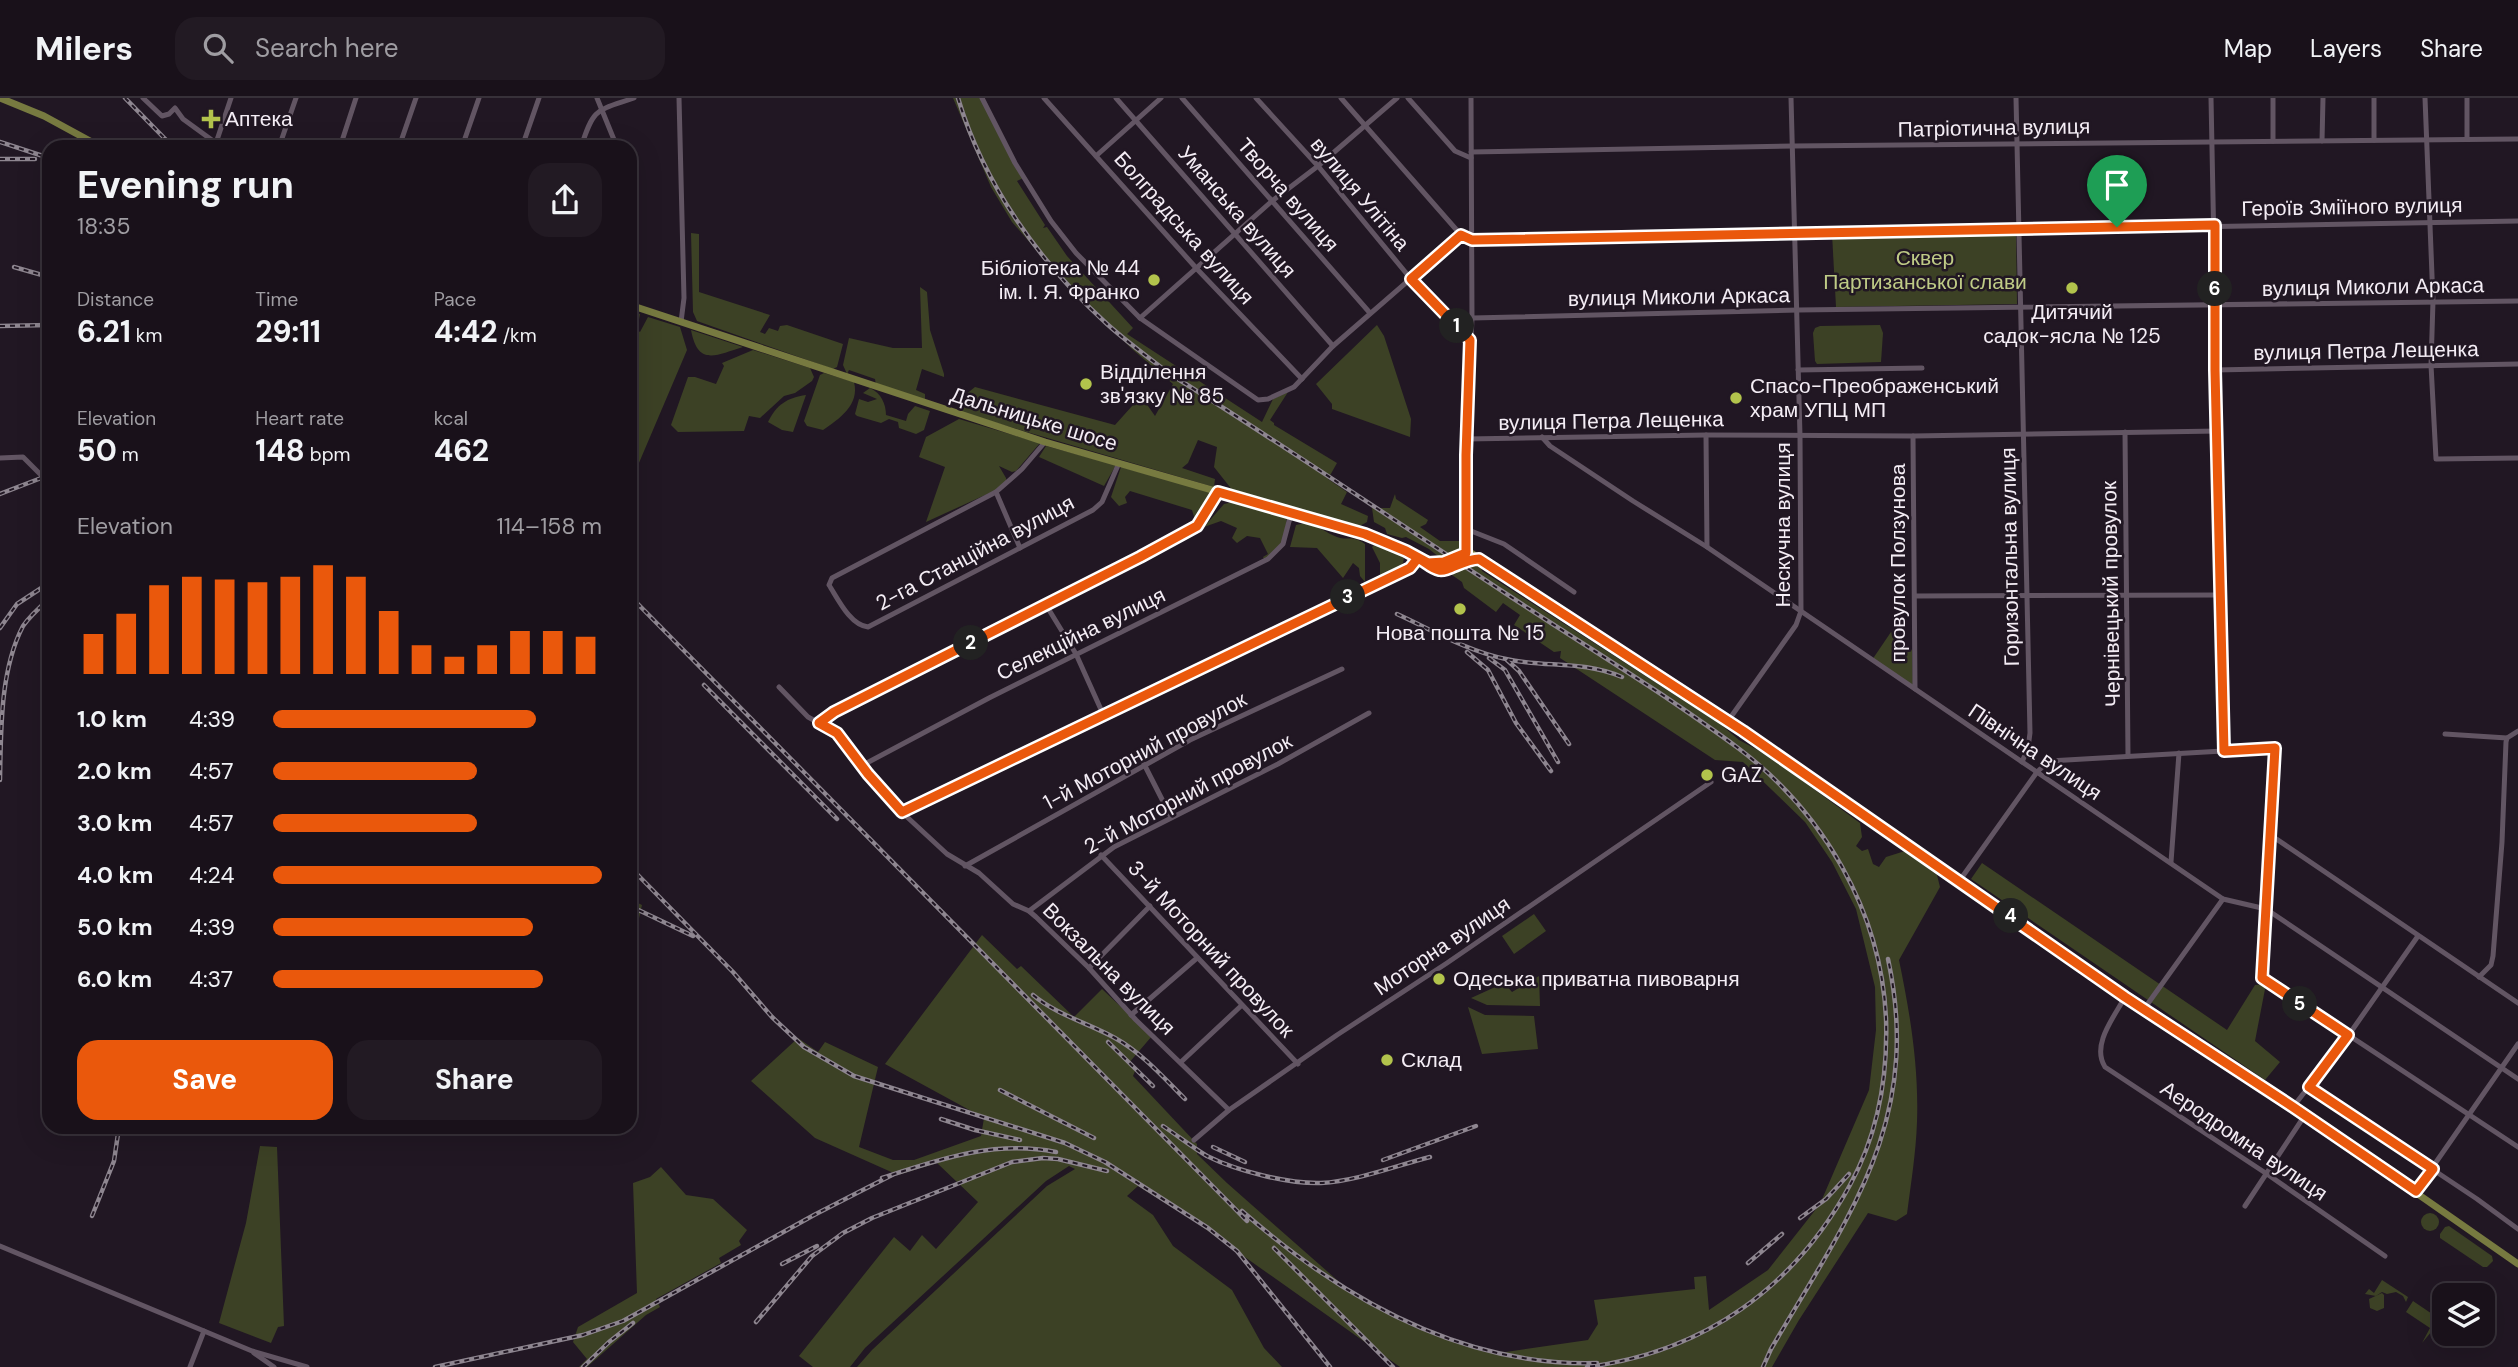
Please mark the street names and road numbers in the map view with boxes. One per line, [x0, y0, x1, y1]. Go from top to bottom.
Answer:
street label: Патріотична вулиця [1897, 112, 2091, 144]
street label: вулиця Улітіна [1304, 131, 1416, 257]
street label: Творча вулиця [1231, 132, 1345, 258]
street label: Уманська вулиця [1172, 140, 1302, 284]
street label: Болградська вулиця [1108, 145, 1260, 311]
street label: Героїв Зміїного вулиця [2241, 191, 2463, 223]
street label: вулиця Миколи Аркаса [2262, 271, 2485, 303]
street label: вулиця Миколи Аркаса [1568, 281, 1791, 313]
street label: вулиця Петра Лещенка [2253, 335, 2479, 367]
street label: Дальницьке шосе [947, 380, 1121, 458]
street label: вулиця Петра Лещенка [1498, 405, 1724, 437]
street label: Нескучна вулиця [1769, 442, 1797, 608]
street label: Горизонтальна вулиця [1994, 447, 2026, 667]
street label: провулок Ползунова [1884, 463, 1912, 662]
street label: Чернівецький провулок [2095, 480, 2127, 707]
street label: 2-га Станційна вулиця [871, 489, 1079, 617]
street label: Селекційна вулиця [992, 581, 1170, 687]
street label: 1-й Моторний провулок [1038, 685, 1252, 817]
street label: Північна вулиця [1963, 697, 2107, 807]
street label: 2-й Моторний провулок [1079, 727, 1298, 861]
street label: 3-й Моторний провулок [1122, 855, 1301, 1044]
street label: Моторна вулиця [1368, 890, 1516, 1002]
street label: Вокзальна вулиця [1037, 897, 1181, 1041]
street label: Аеродромна вулиця [2155, 1075, 2333, 1207]

